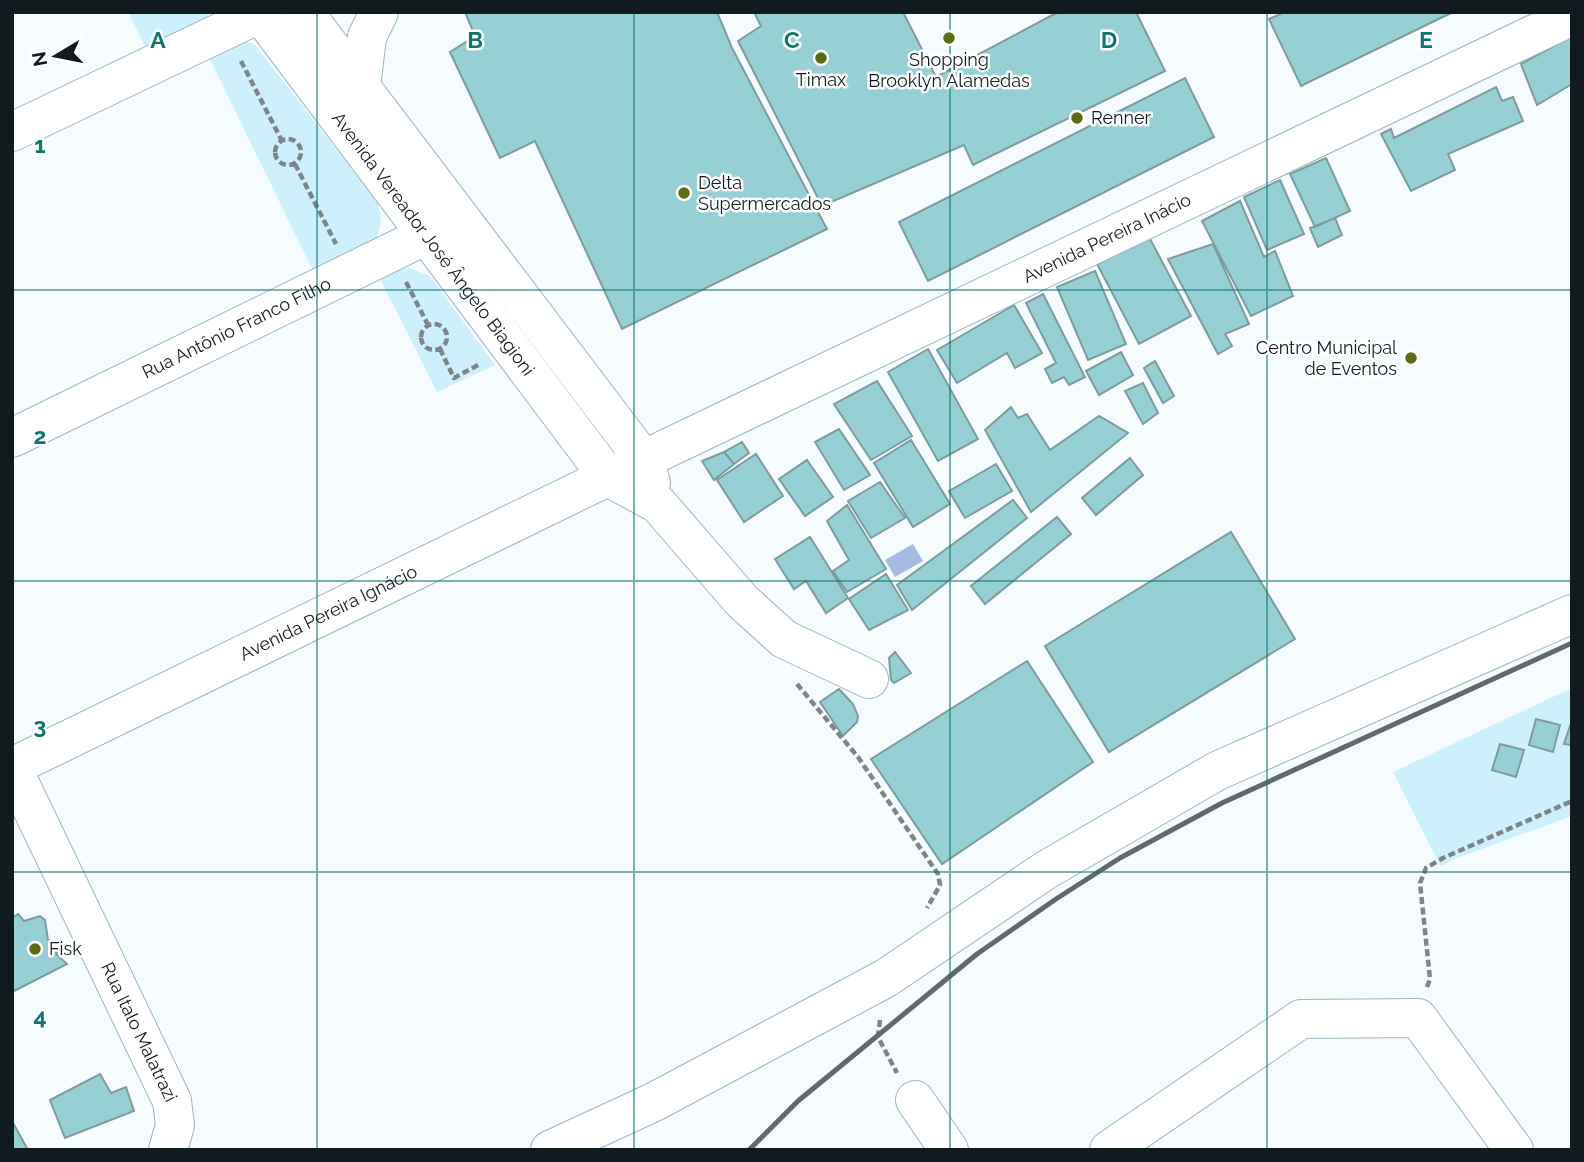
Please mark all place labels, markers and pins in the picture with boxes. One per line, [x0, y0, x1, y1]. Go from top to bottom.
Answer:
marker: Shopping Brooklyn Alamedas [941, 30, 957, 46]
place label: Shopping Brooklyn Alamedas [868, 49, 1030, 91]
marker: Timax [813, 50, 829, 66]
place label: Timax [796, 69, 846, 90]
place label: Renner [1091, 107, 1152, 128]
marker: Renner [1069, 110, 1085, 126]
place label: Delta Supermercados [698, 172, 831, 214]
marker: Delta Supermercados [676, 185, 692, 201]
place label: Centro Municipal de Eventos [1256, 337, 1397, 379]
marker: Centro Municipal de Eventos [1403, 350, 1419, 366]
place label: Fisk [49, 938, 82, 959]
marker: Fisk [27, 941, 43, 957]

